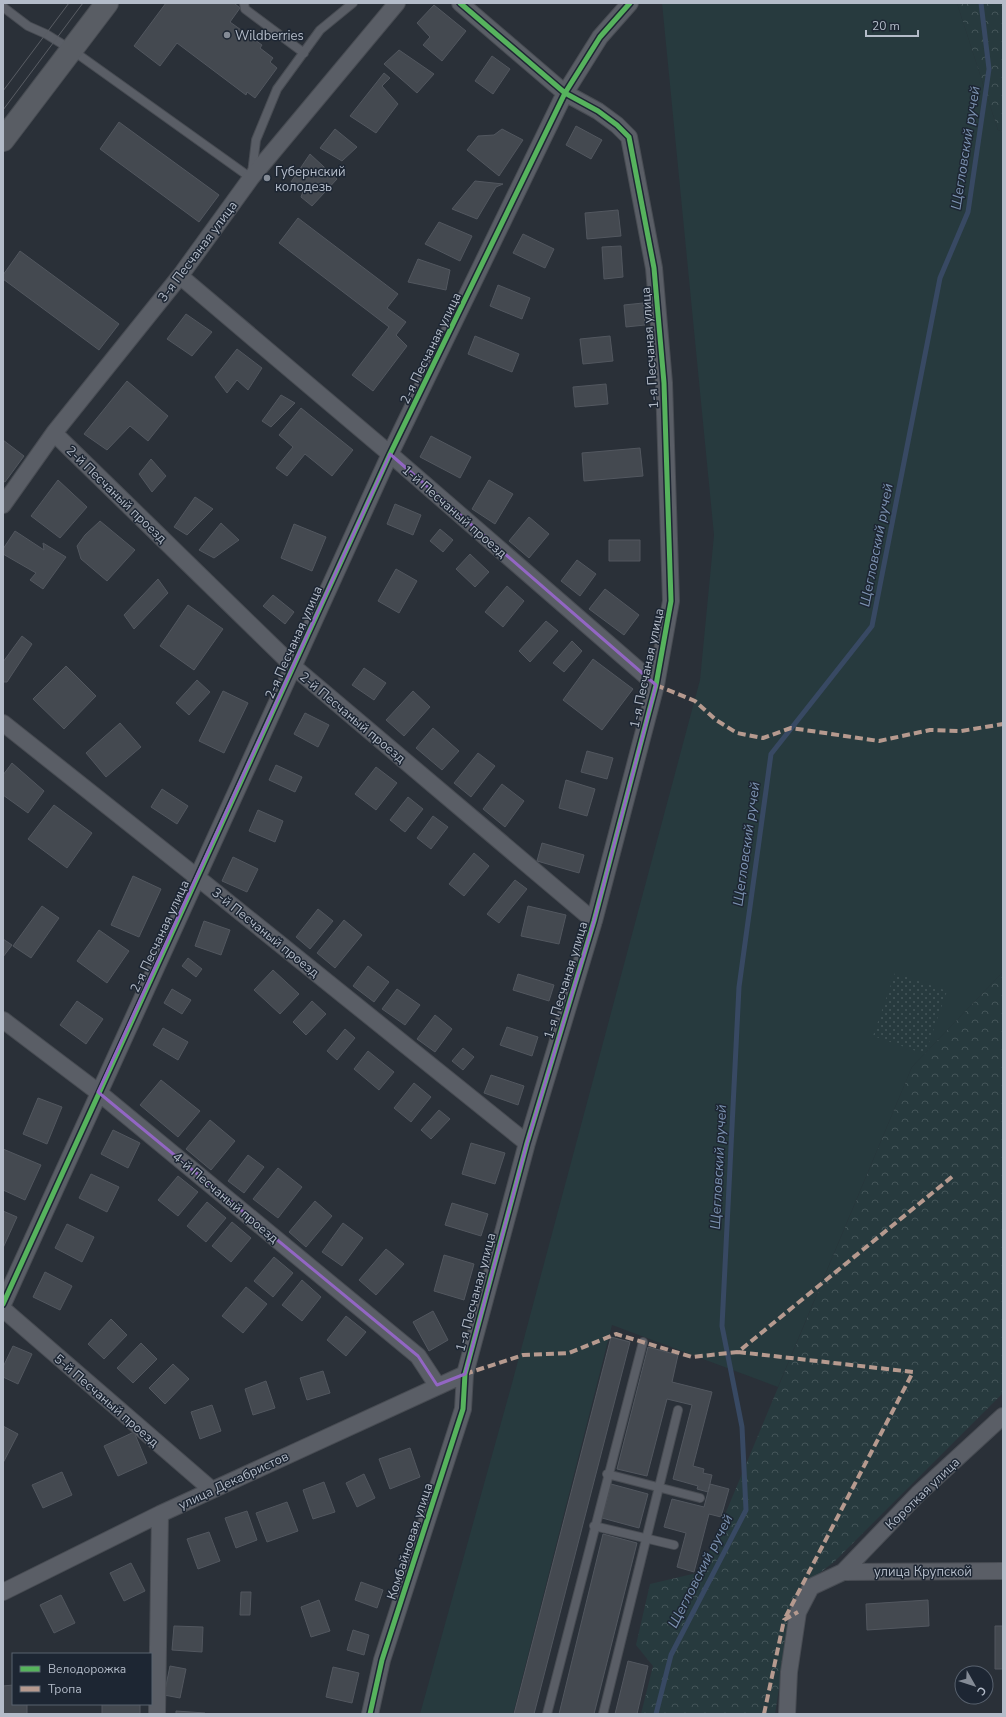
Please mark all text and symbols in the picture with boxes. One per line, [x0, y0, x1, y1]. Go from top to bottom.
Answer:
scale bar [866, 12, 918, 38]
text: 20 m [872, 18, 900, 34]
place label: Wildberries [235, 27, 304, 45]
marker: Wildberries [222, 30, 232, 40]
water label: Щегловский ручей [946, 85, 985, 211]
place label: Губернский колодезь [275, 163, 346, 196]
marker: Губернский колодезь [262, 173, 272, 183]
street label: 3-я Песчаная улица [154, 197, 242, 306]
street label: 1-я Песчаная улица [637, 286, 663, 409]
street label: 2-я Песчаная улица [396, 290, 466, 407]
street label: 2-й Песчаный проезд [62, 442, 171, 548]
street label: 1-й Песчаный проезд [398, 461, 511, 563]
water label: Щегловский ручей [855, 482, 898, 608]
street label: 2-я Песчаная улица [261, 583, 327, 702]
street label: 1-я Песчаная улица [625, 607, 668, 730]
street label: 2-й Песчаный проезд [295, 668, 410, 768]
water label: Щегловский ручей [728, 781, 765, 907]
street label: 2-я Песчаная улица [126, 877, 194, 996]
street label: 3-й Песчаный проезд [208, 884, 323, 982]
street label: 1-я Песчаная улица [539, 919, 592, 1041]
water label: Щегловский ручей [706, 1104, 731, 1230]
street label: 4-й Песчаный проезд [168, 1148, 283, 1248]
street label: 1-я Песчаная улица [451, 1231, 500, 1354]
street label: 5-й Песчаный проезд [50, 1350, 163, 1452]
street label: улица Декабристов [175, 1447, 291, 1514]
street label: Короткая улица [882, 1454, 964, 1534]
street label: Комбайновая улица [383, 1481, 437, 1602]
water label: Щегловский ручей [664, 1511, 737, 1631]
street label: улица Крупской [874, 1563, 972, 1581]
legend [12, 1653, 152, 1705]
text: Велодорожка [48, 1661, 126, 1677]
north arrow [954, 1665, 994, 1705]
text: Тропа [48, 1681, 82, 1697]
text: С [973, 1683, 990, 1699]

